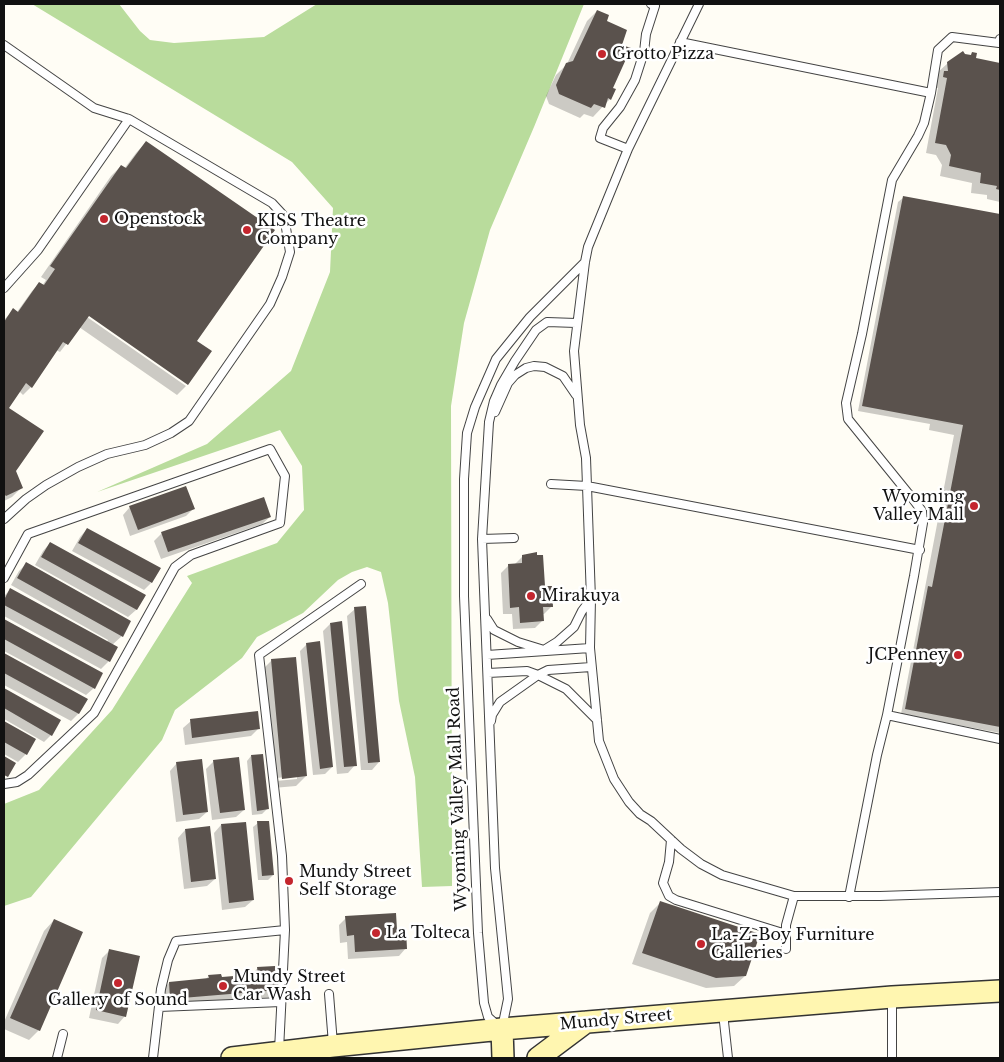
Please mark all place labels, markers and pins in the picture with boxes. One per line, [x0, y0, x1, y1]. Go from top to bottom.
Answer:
place label: Grotto Pizza [612, 44, 714, 64]
marker: Grotto Pizza [596, 48, 608, 60]
place label: Openstock [114, 209, 202, 229]
place label: KISS Theatre Company [257, 211, 366, 249]
marker: Openstock [98, 213, 110, 225]
marker: KISS Theatre Company [241, 224, 253, 236]
place label: Wyoming Valley Mall [873, 487, 964, 525]
marker: Wyoming Valley Mall [968, 500, 980, 512]
place label: Mirakuya [541, 586, 620, 606]
marker: Mirakuya [525, 590, 537, 602]
place label: JCPenney [868, 645, 948, 665]
marker: JCPenney [952, 649, 964, 661]
place label: Mundy Street Self Storage [299, 862, 411, 900]
marker: Mundy Street Self Storage [283, 875, 295, 887]
place label: La Tolteca [386, 923, 470, 943]
place label: La-Z-Boy Furniture Galleries [711, 925, 874, 963]
marker: La Tolteca [370, 927, 382, 939]
marker: La-Z-Boy Furniture Galleries [695, 938, 707, 950]
place label: Mundy Street Car Wash [233, 967, 345, 1005]
marker: Gallery of Sound [112, 977, 124, 989]
marker: Mundy Street Car Wash [217, 980, 229, 992]
place label: Gallery of Sound [48, 990, 188, 1010]

